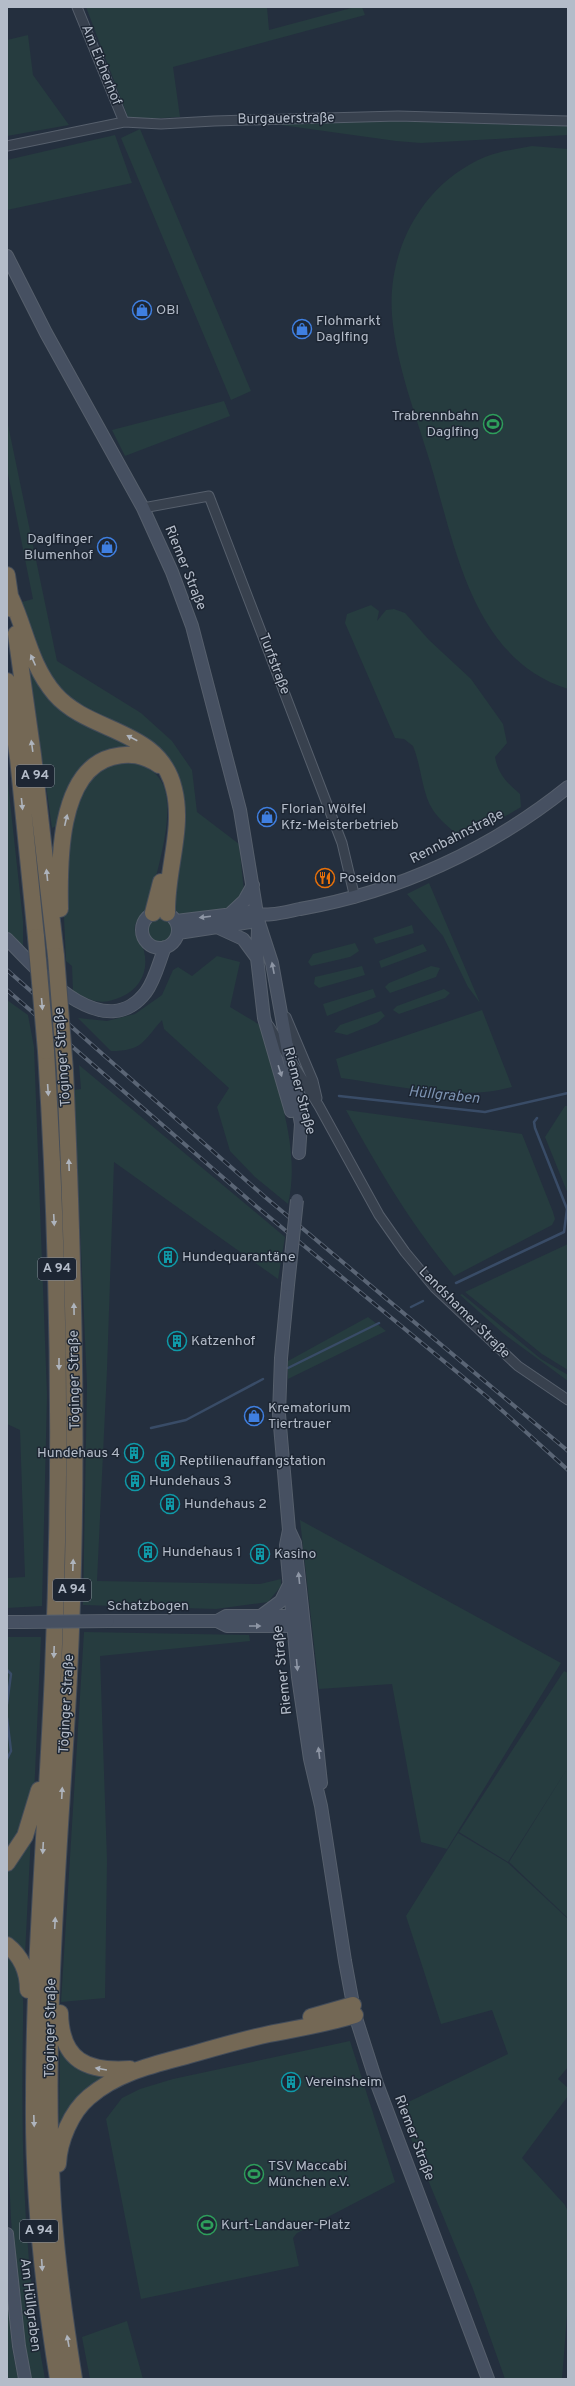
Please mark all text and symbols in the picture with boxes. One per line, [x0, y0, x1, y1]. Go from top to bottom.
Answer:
street label: Am Eicherhof [77, 22, 125, 108]
street label: Burgauerstraße [237, 110, 335, 128]
shop icon: OBI [131, 299, 153, 321]
place label: OBI [156, 302, 179, 319]
place label: Flohmarkt Daglfing [316, 313, 381, 346]
shop icon: Flohmarkt Daglfing [291, 318, 313, 340]
place label: Trabrennbahn Daglfing [392, 408, 479, 441]
sports icon: Trabrennbahn Daglfing [482, 413, 504, 435]
street label: Riemer Straße [160, 523, 210, 613]
place label: Daglfinger Blumenhof [24, 531, 94, 564]
shop icon: Daglfinger Blumenhof [96, 536, 118, 558]
street label: Turfstraße [255, 631, 293, 697]
one-way arrow [30, 654, 36, 665]
one-way arrow [126, 735, 137, 742]
one-way arrow [29, 740, 35, 752]
road number: A 94 [16, 765, 54, 787]
one-way arrow [19, 797, 26, 810]
place label: Florian Wölfel Kfz-Meisterbetrieb [281, 801, 399, 834]
shop icon: Florian Wölfel Kfz-Meisterbetrieb [256, 806, 278, 828]
street label: Rennbahnstraße [407, 806, 507, 868]
one-way arrow [64, 814, 70, 827]
restaurant icon: Poseidon [314, 867, 336, 889]
one-way arrow [43, 869, 50, 881]
place label: Poseidon [339, 870, 397, 887]
one-way arrow [199, 914, 211, 920]
one-way arrow [270, 962, 276, 974]
one-way arrow [39, 998, 45, 1010]
street label: Töginger Straße [51, 1007, 75, 1107]
street label: Riemer Straße [279, 1045, 319, 1137]
one-way arrow [277, 1066, 283, 1078]
water label: Hüllgraben [407, 1083, 481, 1109]
one-way arrow [45, 1084, 52, 1096]
one-way arrow [66, 1158, 72, 1171]
one-way arrow [51, 1214, 58, 1226]
building icon: Hundequarantäne [157, 1246, 179, 1268]
place label: Hundequarantäne [182, 1249, 295, 1266]
road number: A 94 [38, 1258, 76, 1280]
street label: Landshamer Straße [415, 1264, 513, 1362]
one-way arrow [71, 1302, 77, 1315]
street label: Töginger Straße [66, 1330, 84, 1430]
building icon: Katzenhof [166, 1330, 188, 1352]
place label: Katzenhof [191, 1333, 256, 1350]
one-way arrow [56, 1358, 62, 1371]
place label: Krematorium Tiertrauer [268, 1400, 351, 1433]
shop icon: Krematorium Tiertrauer [243, 1405, 265, 1427]
building icon: Hundehaus 4 [123, 1442, 145, 1464]
place label: Hundehaus 4 [37, 1445, 120, 1462]
building icon: Reptilienauffangstation [154, 1450, 176, 1472]
place label: Reptilienauffangstation [179, 1453, 326, 1470]
building icon: Hundehaus 3 [124, 1470, 146, 1492]
place label: Hundehaus 3 [149, 1473, 232, 1490]
building icon: Hundehaus 2 [159, 1493, 181, 1515]
place label: Hundehaus 2 [184, 1496, 267, 1513]
building icon: Hundehaus 1 [137, 1541, 159, 1563]
building icon: Kasino [249, 1543, 271, 1565]
place label: Hundehaus 1 [162, 1544, 242, 1561]
place label: Kasino [274, 1546, 317, 1563]
one-way arrow [70, 1559, 77, 1571]
one-way arrow [296, 1572, 302, 1584]
road number: A 94 [53, 1579, 91, 1601]
street label: Schatzbogen [107, 1598, 189, 1615]
one-way arrow [249, 1623, 262, 1629]
street label: Riemer Straße [270, 1624, 296, 1716]
one-way arrow [51, 1646, 57, 1659]
street label: Töginger Straße [56, 1654, 78, 1754]
one-way arrow [294, 1659, 300, 1671]
one-way arrow [315, 1747, 322, 1759]
one-way arrow [59, 1786, 65, 1799]
one-way arrow [40, 1842, 47, 1854]
one-way arrow [51, 1917, 58, 1929]
street label: Töginger Straße [42, 1978, 60, 2078]
one-way arrow [95, 2066, 107, 2072]
building icon: Vereinsheim [280, 2071, 302, 2093]
place label: Vereinsheim [305, 2074, 382, 2091]
street label: Riemer Straße [390, 2093, 438, 2183]
one-way arrow [31, 2115, 37, 2128]
place label: TSV Maccabi München e.V. [268, 2158, 349, 2191]
sports icon: TSV Maccabi München e.V. [243, 2163, 265, 2185]
sports icon: Kurt-Landauer-Platz [196, 2214, 218, 2236]
place label: Kurt-Landauer-Platz [221, 2217, 351, 2234]
road number: A 94 [20, 2220, 58, 2242]
street label: Am Hüllgraben [16, 2257, 44, 2353]
one-way arrow [38, 2259, 45, 2271]
one-way arrow [65, 2334, 71, 2347]

